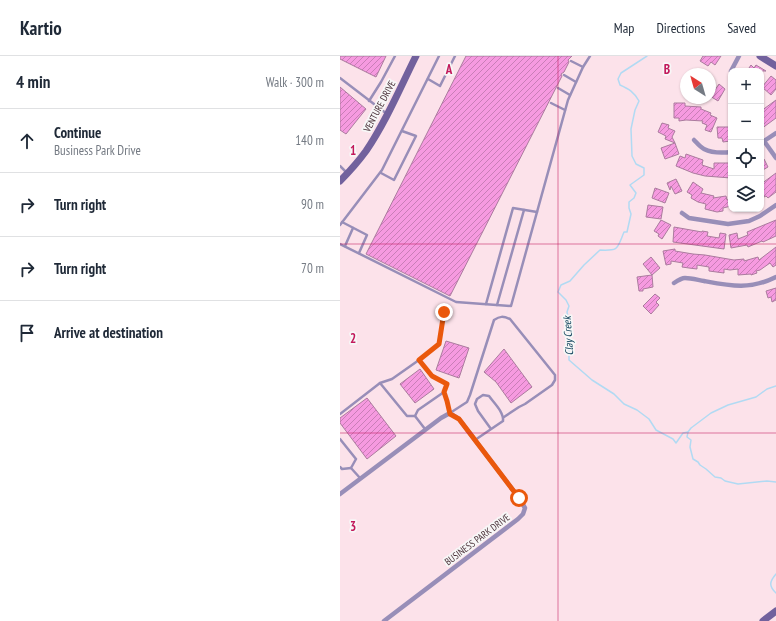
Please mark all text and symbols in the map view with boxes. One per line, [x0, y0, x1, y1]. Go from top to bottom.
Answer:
text: Kartio [20, 16, 62, 40]
text: Map [614, 19, 634, 37]
text: Directions [656, 19, 705, 37]
text: Saved [727, 19, 756, 37]
text: A [445, 61, 453, 78]
text: B [664, 61, 670, 78]
north arrow [680, 68, 716, 104]
map controls [728, 68, 764, 212]
button: + [728, 68, 764, 104]
text: 4 min [16, 71, 50, 93]
text: Walk · 300 m [266, 74, 324, 91]
street label: VENTURE DRIVE [360, 78, 398, 135]
button: − [728, 104, 764, 140]
text: Continue [54, 123, 101, 142]
icon: ahead [16, 130, 38, 152]
text: 140 m [295, 132, 324, 149]
button: locate [728, 140, 764, 176]
text: Business Park Drive [54, 142, 141, 159]
text: 1 [350, 142, 356, 159]
button: layers [728, 176, 764, 212]
icon: right [16, 194, 38, 216]
text: Turn right [54, 195, 106, 214]
text: 90 m [301, 196, 324, 213]
icon: right [16, 258, 38, 280]
text: Turn right [54, 259, 106, 278]
text: 70 m [301, 260, 324, 277]
route end [435, 303, 453, 321]
water label: Clay Creek [560, 314, 576, 356]
icon: arrive [16, 322, 38, 344]
text: Arrive at destination [54, 323, 163, 342]
text: 2 [350, 330, 356, 347]
route start [510, 489, 528, 507]
street label: BUSINESS PARK DRIVE [442, 511, 513, 568]
text: 3 [350, 518, 356, 535]

